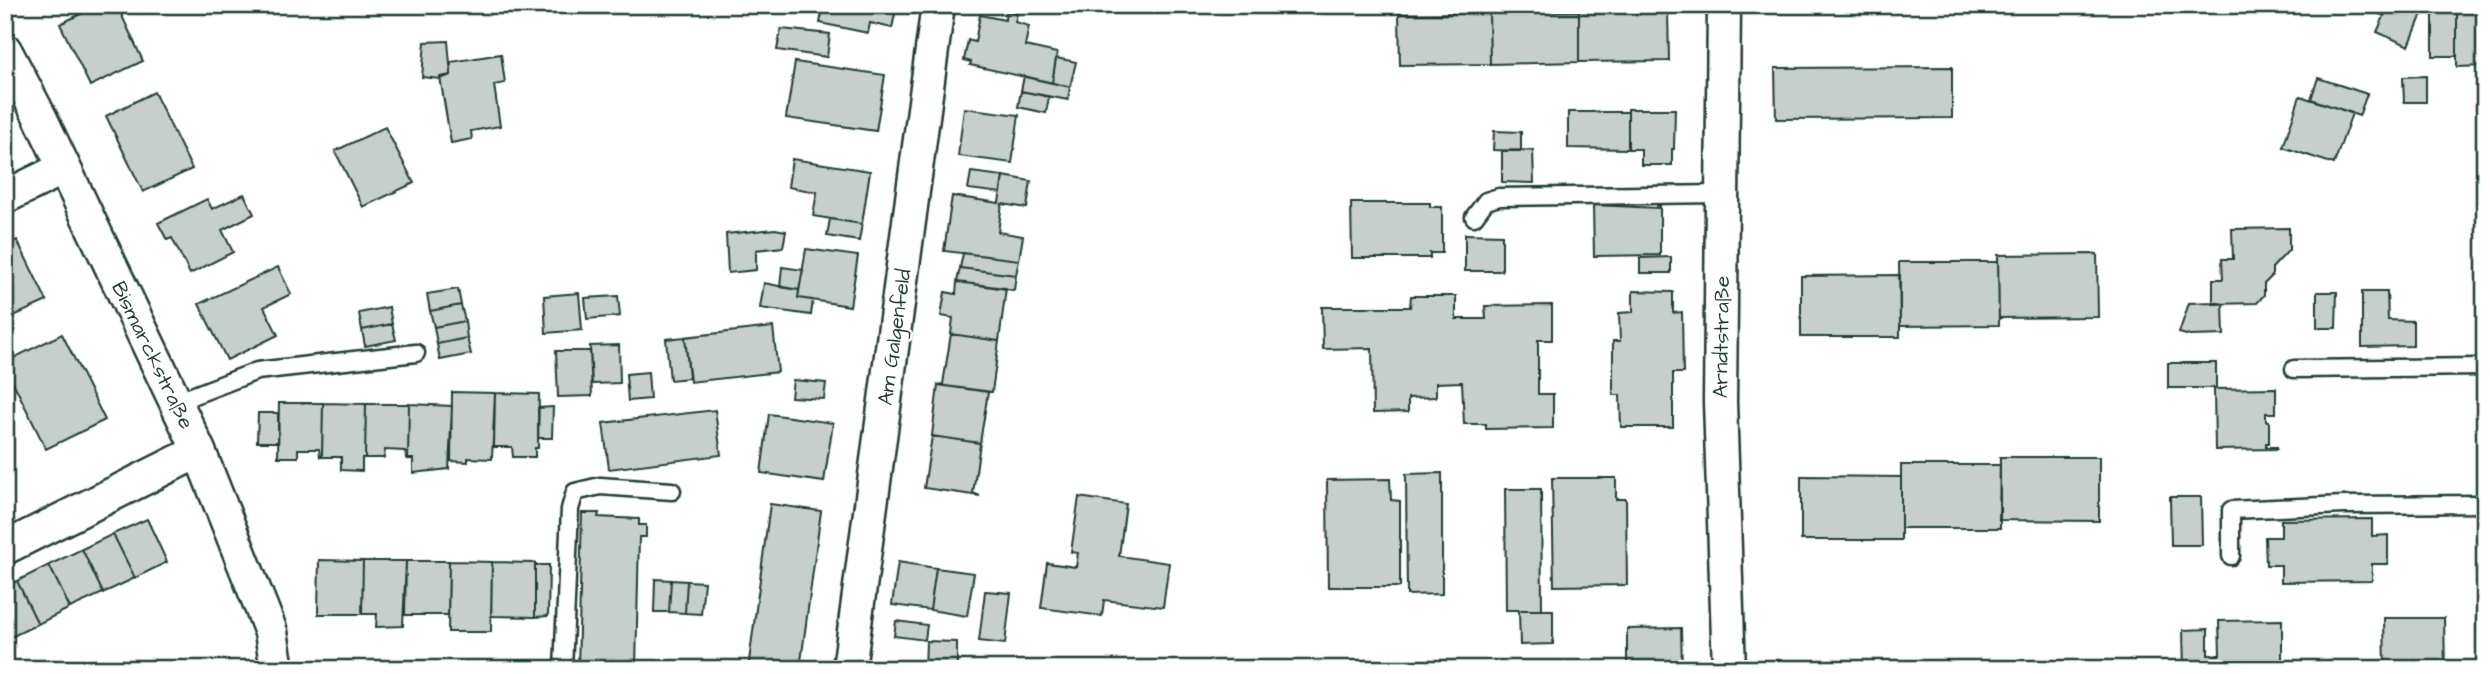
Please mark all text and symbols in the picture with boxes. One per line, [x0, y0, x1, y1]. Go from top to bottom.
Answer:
street label: Am Galgenfeld [871, 267, 920, 407]
street label: Bismarckstraße [104, 276, 201, 434]
street label: Arndtstraße [1706, 276, 1737, 398]

